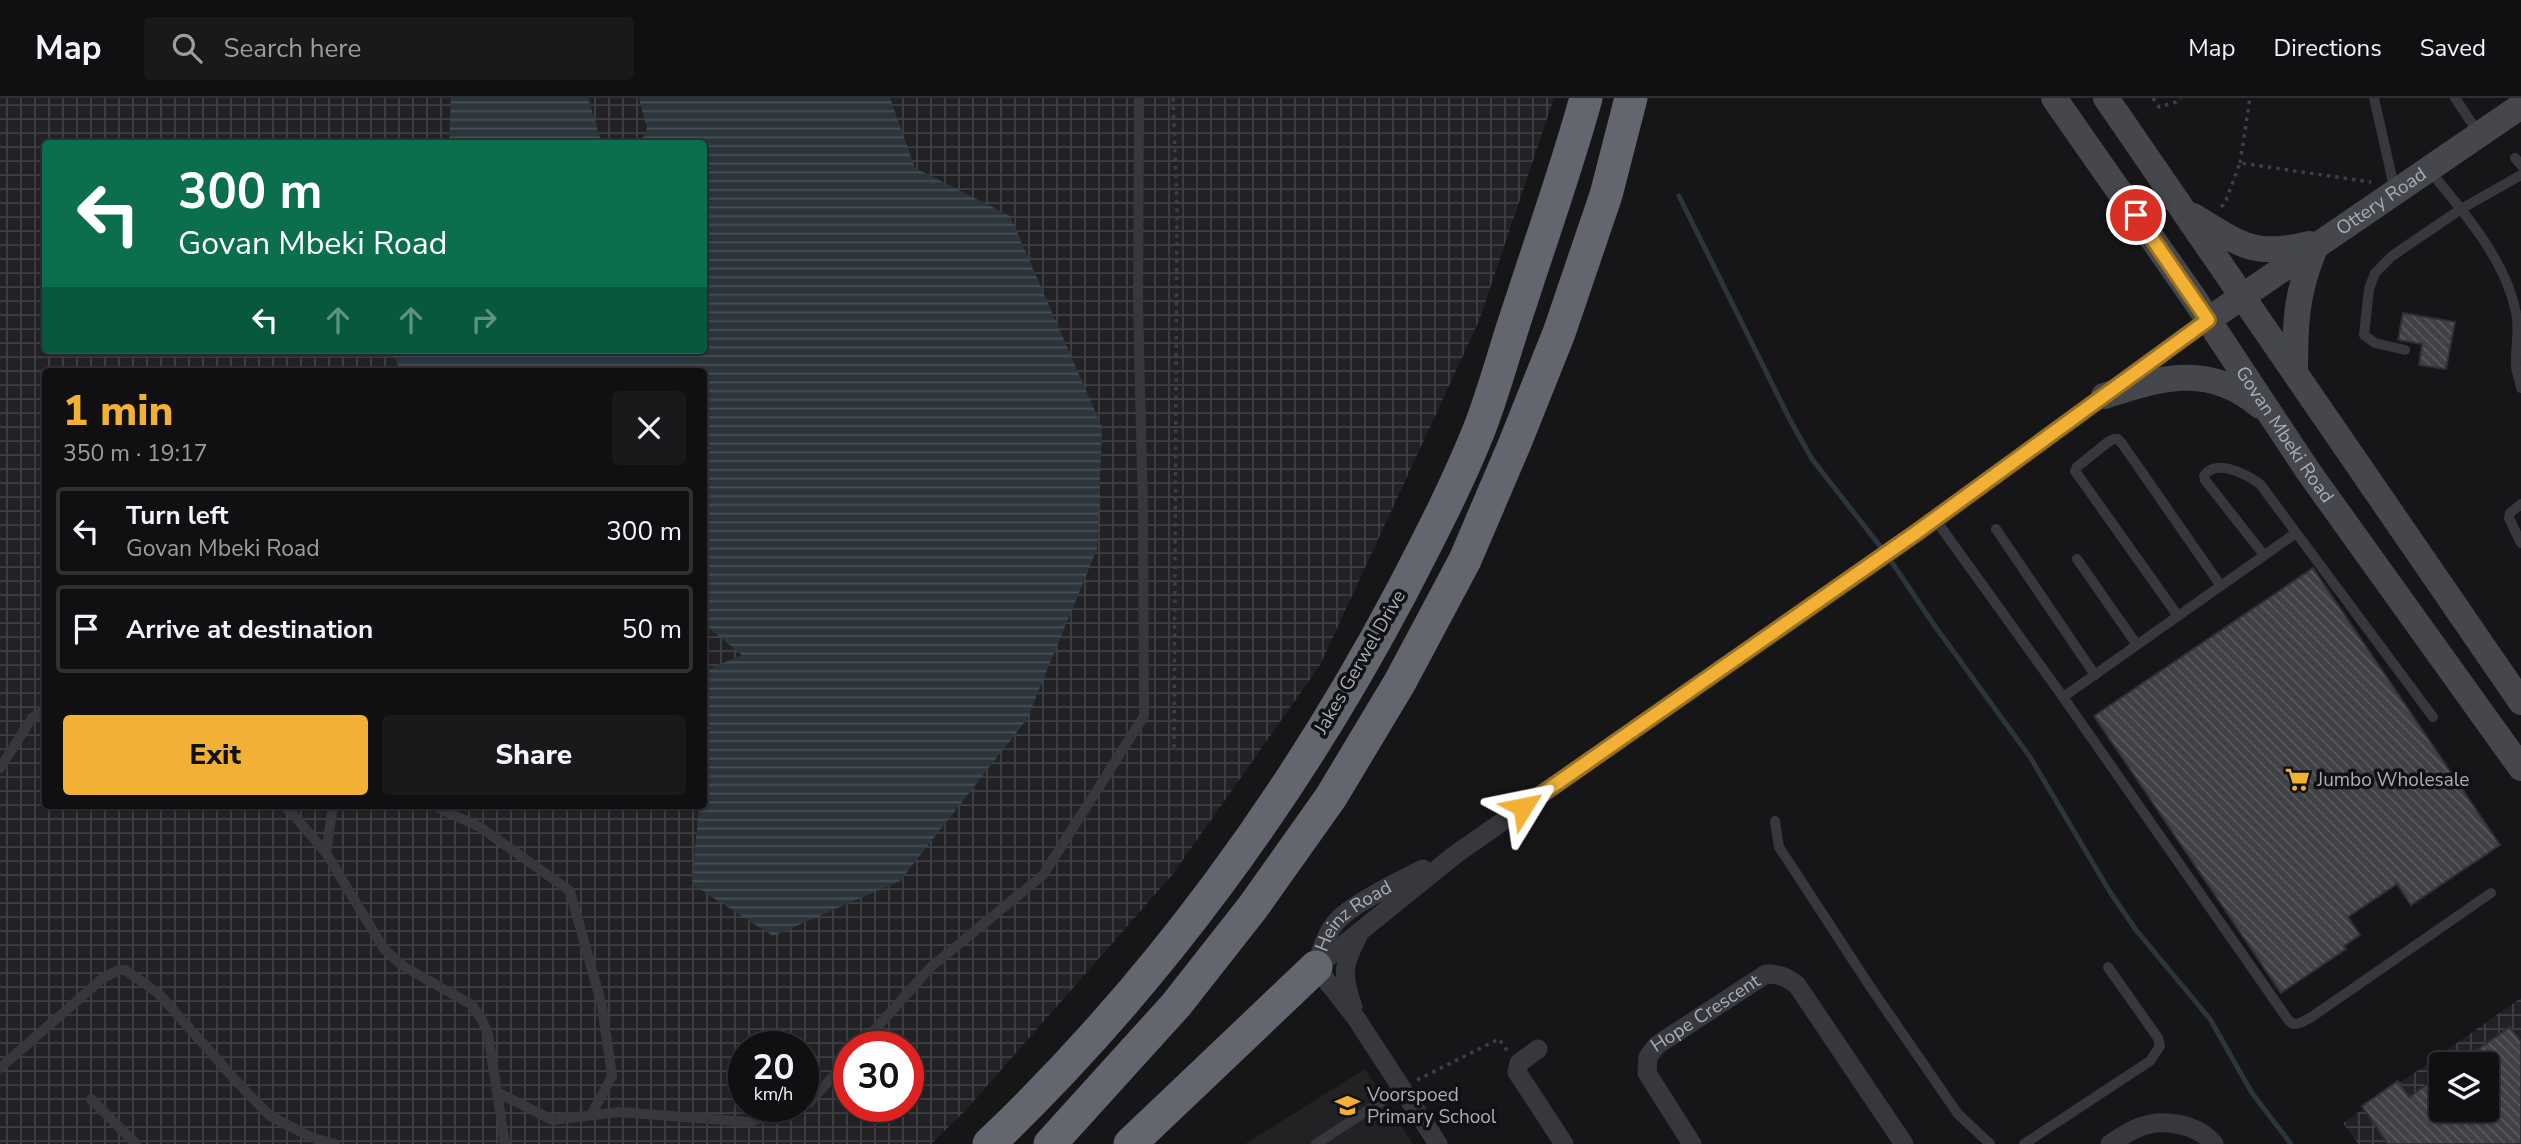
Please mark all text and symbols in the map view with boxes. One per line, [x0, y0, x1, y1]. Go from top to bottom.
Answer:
search box [144, 17, 634, 80]
text: Map [35, 26, 102, 71]
icon: search [168, 29, 206, 67]
text: Search here [224, 31, 361, 66]
text: Map [2188, 32, 2235, 64]
text: Directions [2273, 32, 2382, 64]
text: Saved [2420, 32, 2486, 64]
text: 300 m [178, 158, 322, 225]
street label: Ottery Road [2331, 161, 2432, 242]
icon: left [63, 168, 154, 259]
pin [2106, 185, 2166, 245]
icon: arrive [2117, 196, 2155, 234]
text: Govan Mbeki Road [178, 222, 447, 265]
icon: left [246, 301, 284, 339]
icon: ahead [319, 301, 357, 339]
icon: ahead [392, 301, 430, 339]
icon: right [465, 301, 503, 339]
street label: Govan Mbeki Road [2229, 361, 2340, 508]
text: 1 min [63, 383, 173, 440]
button: close [612, 391, 686, 465]
text: 350 m · 19:17 [63, 438, 208, 469]
text: Turn left [126, 498, 229, 533]
icon: left [67, 512, 105, 550]
text: 300 m [606, 514, 682, 549]
text: Govan Mbeki Road [126, 533, 320, 564]
street label: Jakes Gerwel Drive [1308, 585, 1412, 740]
icon: arrive [67, 610, 105, 648]
text: Arrive at destination [126, 612, 373, 647]
text: 50 m [622, 612, 682, 647]
button: Exit [63, 715, 368, 795]
button: Share [382, 715, 686, 795]
supermarket icon: Jumbo Wholesale [2283, 766, 2311, 794]
place label: Jumbo Wholesale [2316, 767, 2469, 793]
position arrow [1486, 770, 1560, 844]
street label: Heinz Road [1309, 874, 1396, 955]
street label: Hope Crescent [1646, 968, 1766, 1059]
speed limit sign: 30 [833, 1031, 924, 1122]
text: 20 [752, 1044, 795, 1091]
map controls [2429, 1052, 2499, 1122]
button: layers [2429, 1052, 2499, 1122]
text: km/h [754, 1082, 793, 1106]
place label: Voorspoed Primary School [1366, 1082, 1497, 1130]
school or university icon: Voorspoed Primary School [1333, 1092, 1361, 1120]

